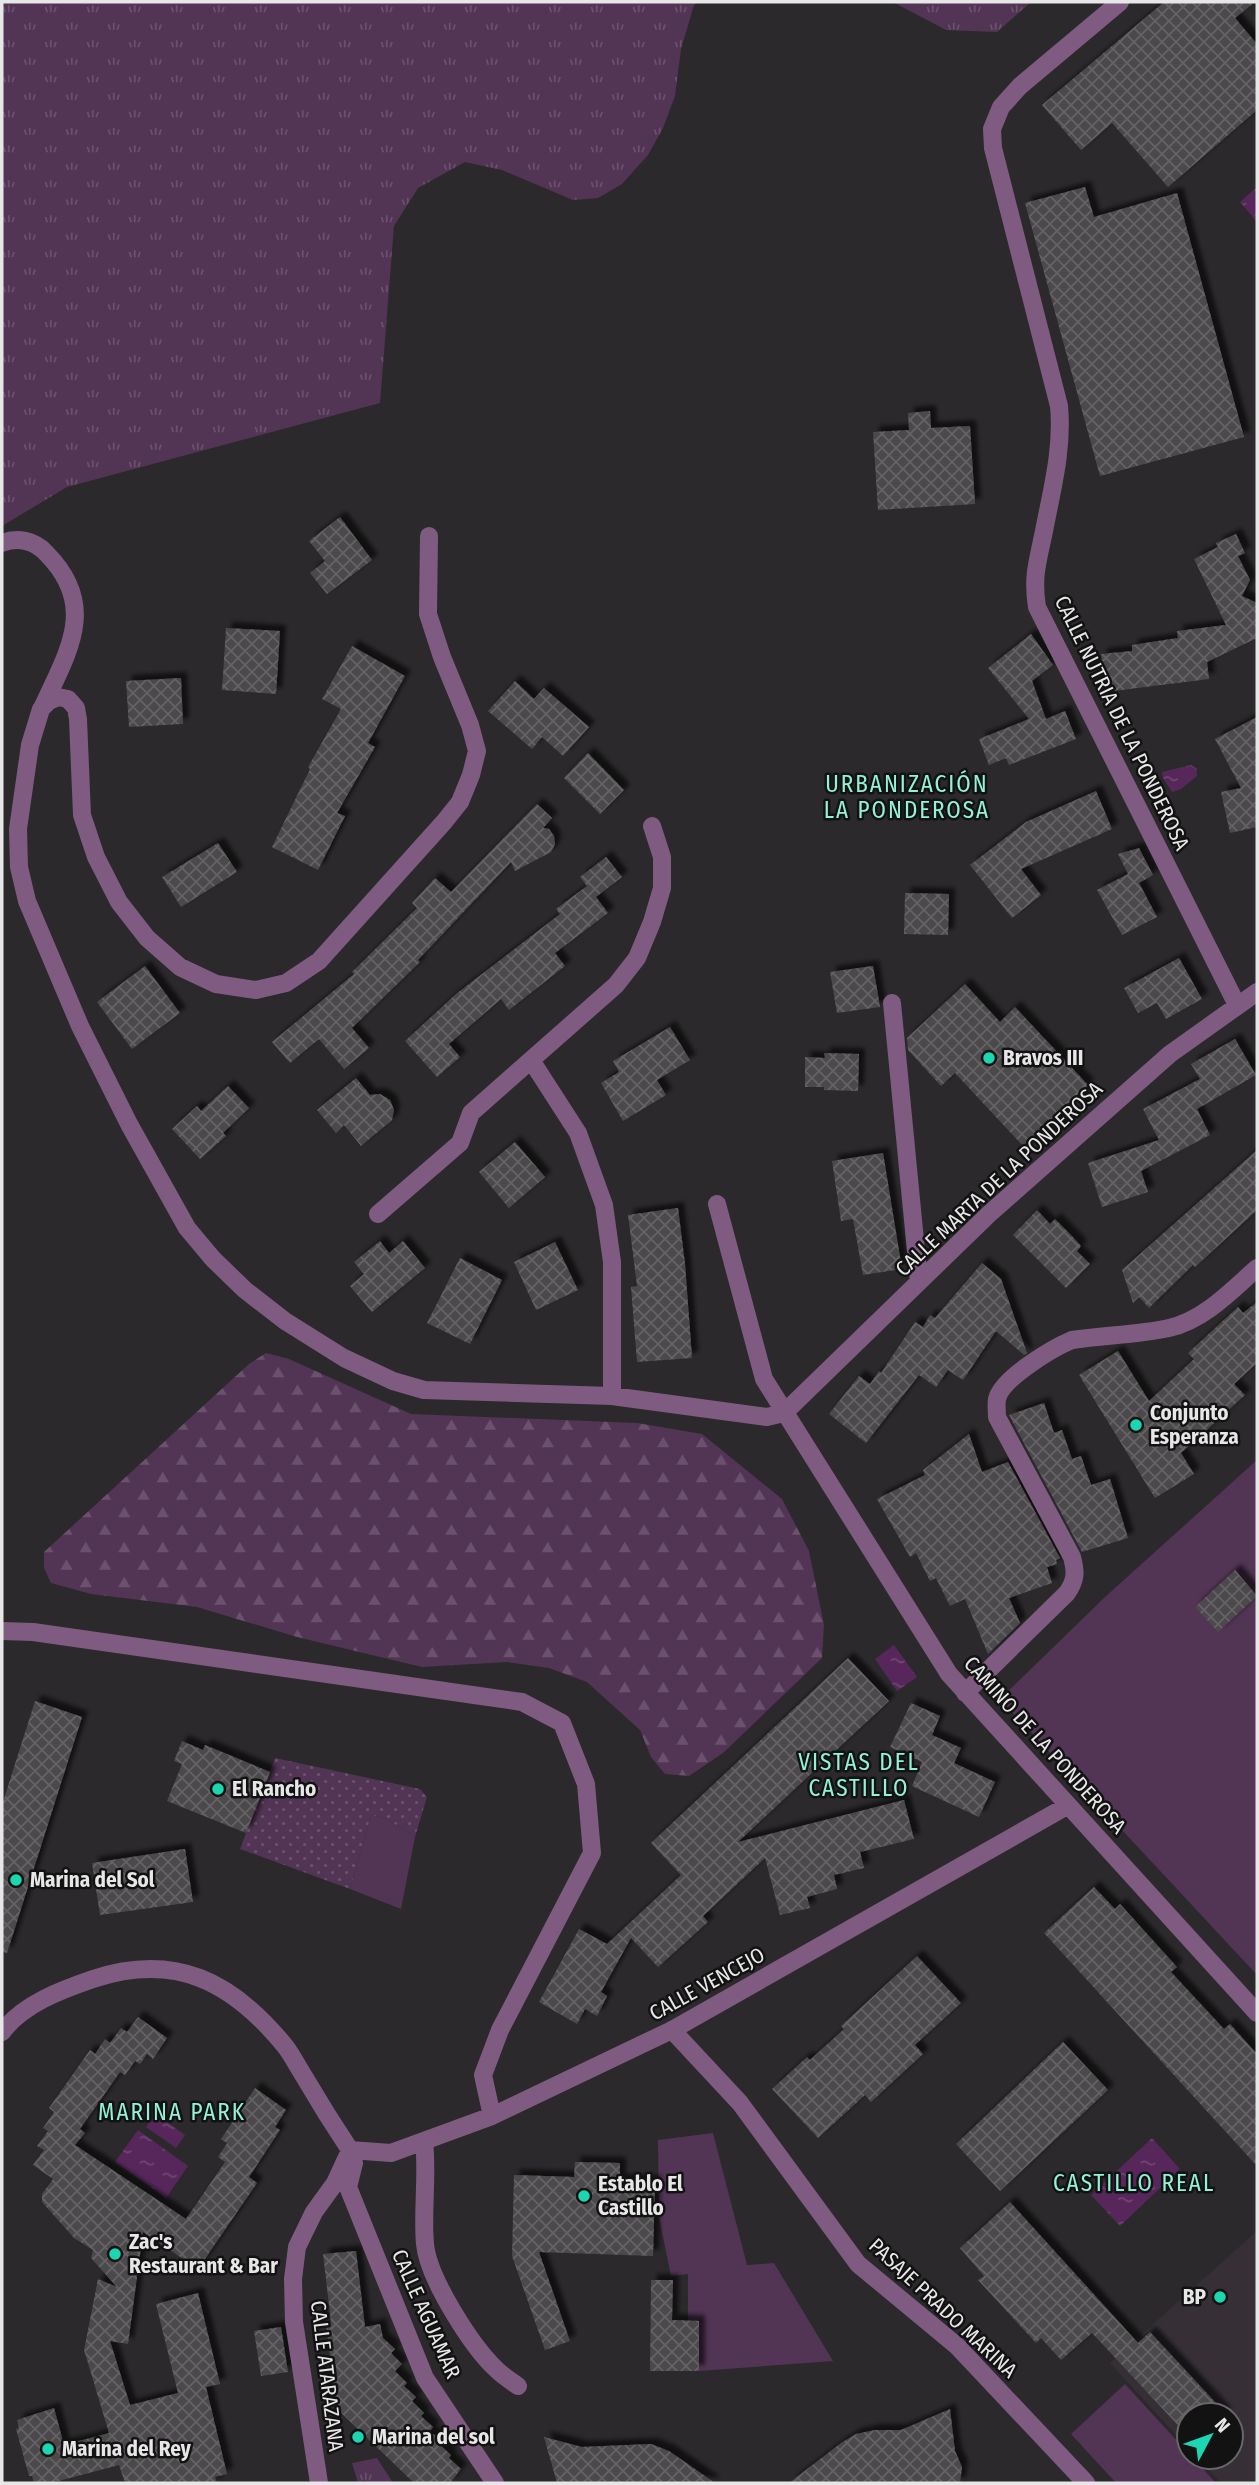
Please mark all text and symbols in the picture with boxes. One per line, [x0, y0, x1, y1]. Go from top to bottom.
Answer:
street label: CALLE NUTRIA DE LA PONDEROSA [1049, 592, 1195, 854]
district label: URBANIZACIÓN LA PONDEROSA [824, 770, 990, 824]
place label: Bravos III [1003, 1045, 1083, 1071]
marker: Bravos III [981, 1050, 997, 1066]
street label: CALLE MARTA DE LA PONDEROSA [890, 1076, 1108, 1282]
place label: Conjunto Esperanza [1150, 1400, 1239, 1450]
marker: Conjunto Esperanza [1128, 1417, 1144, 1433]
street label: CAMINO DE LA PONDEROSA [958, 1651, 1132, 1839]
district label: VISTAS DEL CASTILLO [798, 1748, 920, 1802]
place label: El Rancho [232, 1776, 316, 1802]
marker: El Rancho [210, 1781, 226, 1797]
place label: Marina del Sol [30, 1867, 155, 1893]
marker: Marina del Sol [8, 1872, 24, 1888]
street label: CALLE VENCEJO [645, 1942, 769, 2026]
district label: MARINA PARK [98, 2098, 246, 2126]
district label: CASTILLO REAL [1053, 2169, 1215, 2197]
place label: Establo El Castillo [598, 2171, 683, 2221]
marker: Establo El Castillo [576, 2188, 592, 2204]
place label: Zac's Restaurant & Bar [129, 2229, 278, 2279]
street label: PASAJE PRADO MARINA [863, 2233, 1023, 2383]
street label: CALLE AGUAMAR [386, 2245, 466, 2383]
marker: Zac's Restaurant & Bar [107, 2246, 123, 2262]
place label: BP [1183, 2284, 1207, 2310]
marker: BP [1212, 2289, 1228, 2305]
street label: CALLE ATARAZANA [305, 2299, 349, 2453]
north arrow [1175, 2401, 1245, 2471]
text: N [1210, 2413, 1235, 2437]
place label: Marina del sol [372, 2424, 495, 2450]
marker: Marina del sol [350, 2429, 366, 2445]
place label: Marina del Rey [62, 2436, 192, 2462]
marker: Marina del Rey [40, 2441, 56, 2457]

